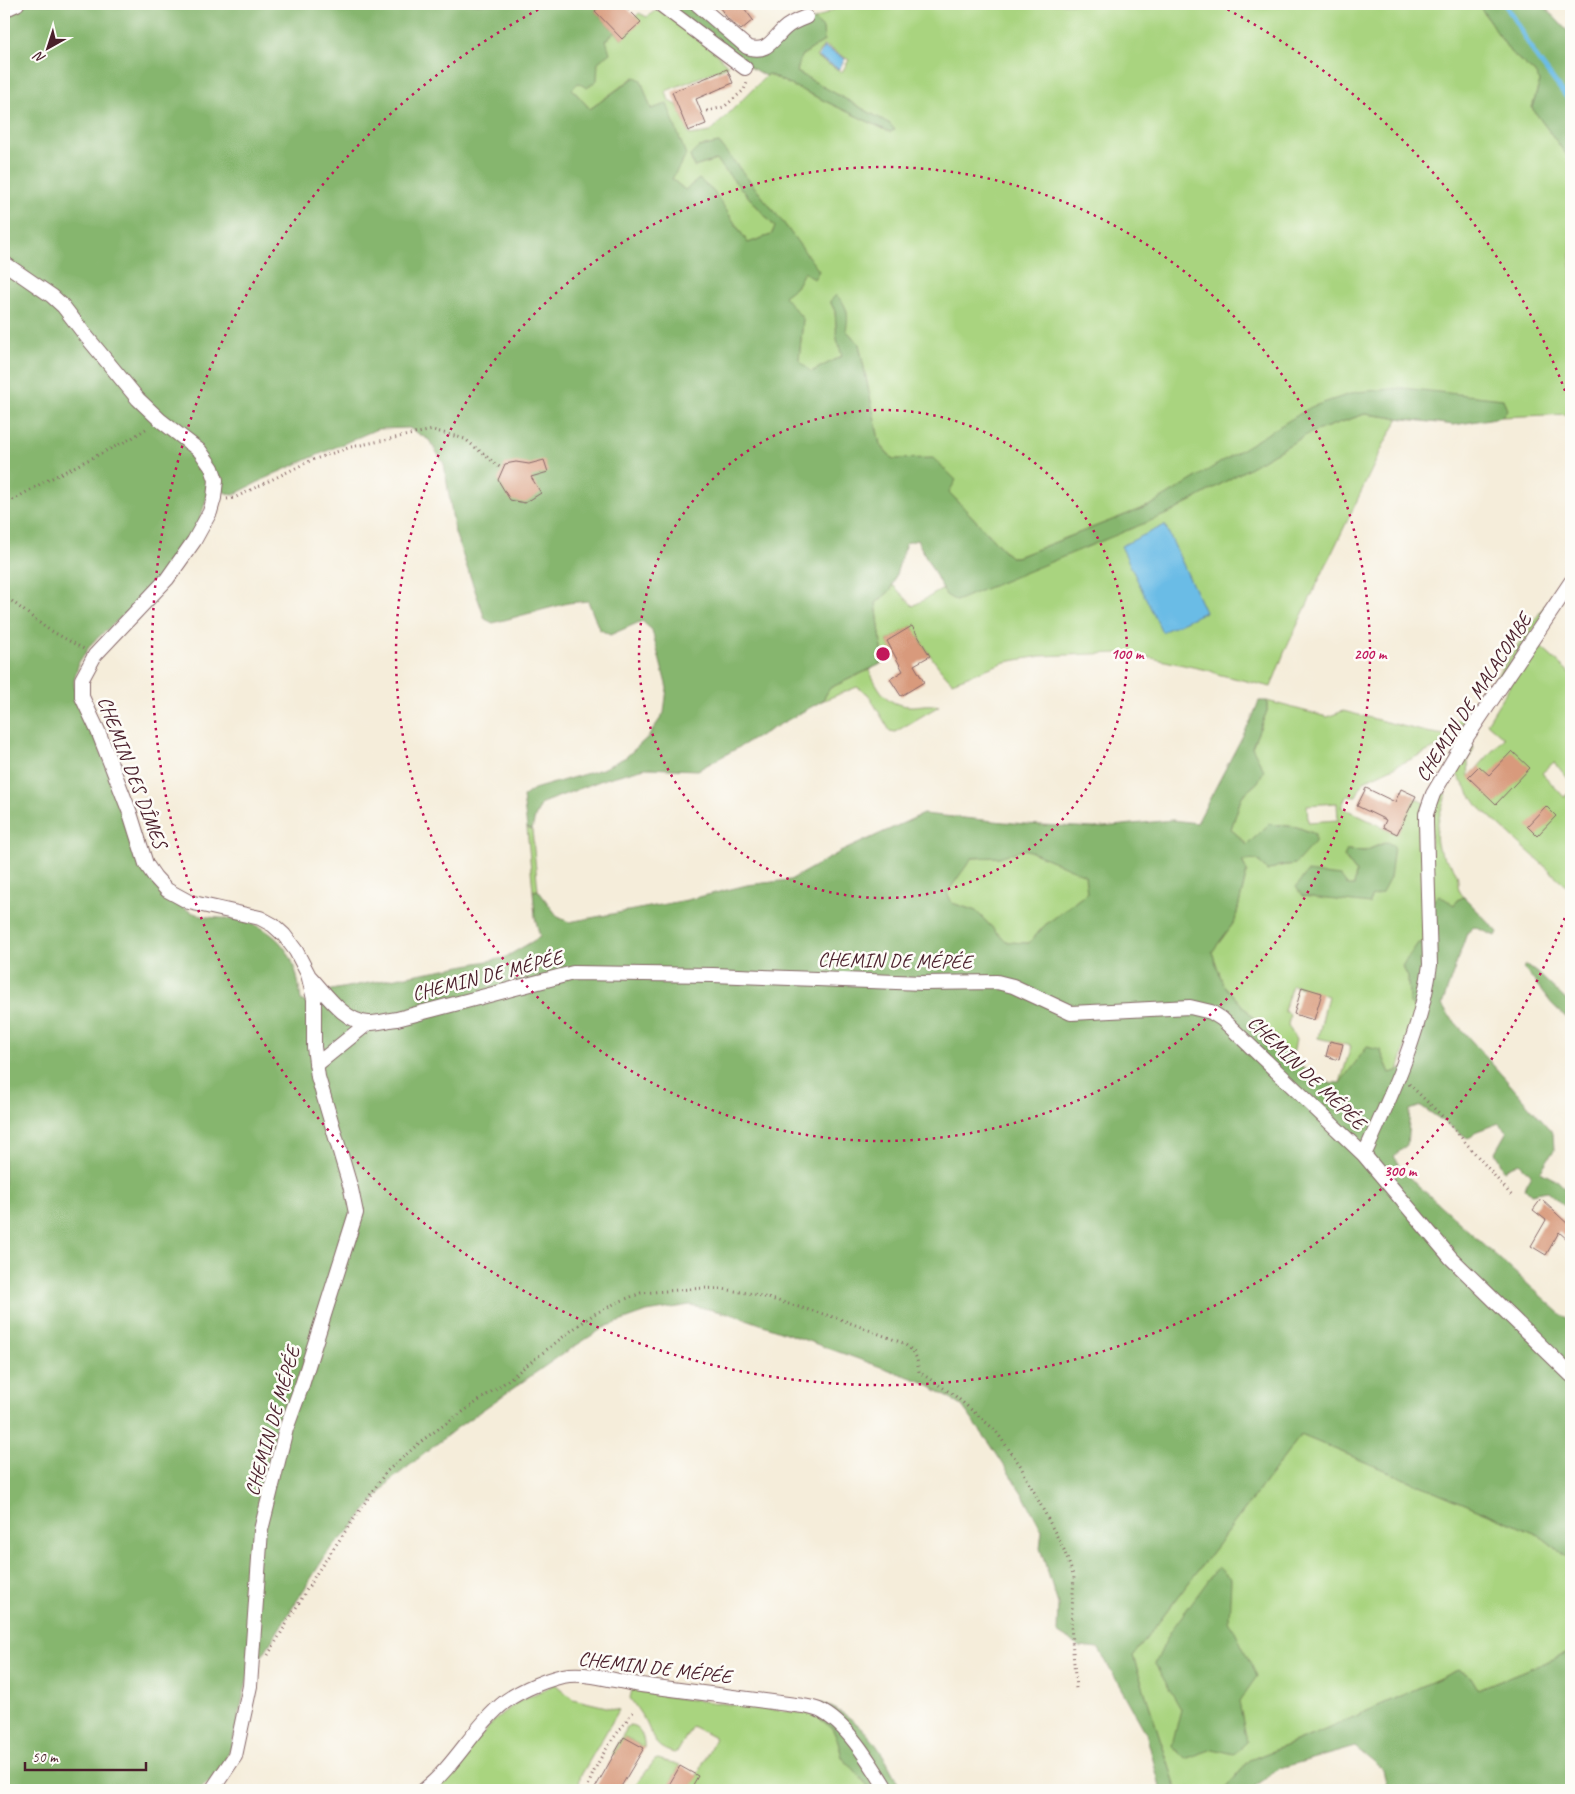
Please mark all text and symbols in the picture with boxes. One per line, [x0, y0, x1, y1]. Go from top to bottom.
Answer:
north arrow [22, 22, 72, 72]
text: N [30, 47, 49, 67]
street label: CHEMIN DE MALACOMBE [1410, 606, 1538, 786]
centre of rings [874, 645, 892, 663]
text: 100 m [1111, 645, 1145, 664]
text: 200 m [1354, 645, 1388, 664]
street label: CHEMIN DES DÎMES [92, 693, 174, 854]
street label: CHEMIN DE MÉPÉE [409, 944, 567, 1006]
street label: CHEMIN DE MÉPÉE [818, 947, 975, 974]
street label: CHEMIN DE MÉPÉE [1243, 1010, 1372, 1137]
text: 300 m [1384, 1162, 1418, 1181]
street label: CHEMIN DE MÉPÉE [239, 1341, 306, 1499]
street label: CHEMIN DE MÉPÉE [577, 1646, 735, 1690]
scale bar [25, 1739, 146, 1771]
text: 50 m [32, 1748, 59, 1767]

